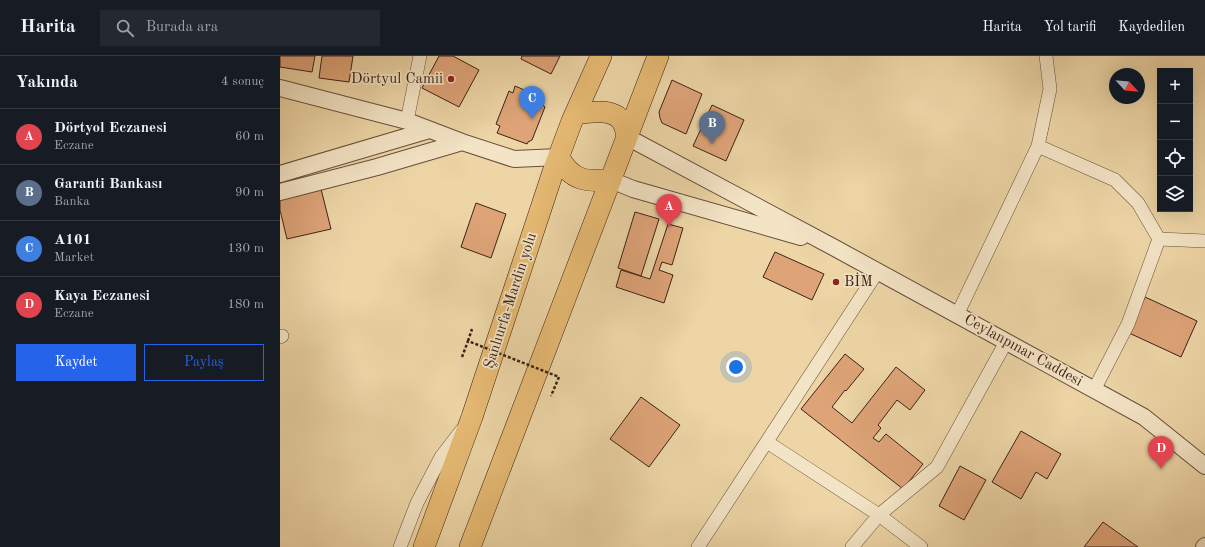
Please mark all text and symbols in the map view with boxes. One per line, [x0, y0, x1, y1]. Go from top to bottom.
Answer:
search box [100, 10, 380, 46]
icon: search [114, 17, 136, 39]
text: Harita [20, 18, 76, 37]
text: Burada ara [146, 20, 218, 35]
text: Harita [982, 20, 1022, 34]
text: Yol tarifi [1044, 20, 1096, 34]
text: Kaydedilen [1118, 20, 1185, 34]
north arrow [1109, 68, 1145, 104]
map controls [1157, 68, 1193, 212]
button: + [1157, 68, 1193, 104]
place label: Dörtyul Camii [351, 72, 443, 87]
text: Yakında [16, 74, 78, 91]
marker: Dörtyul Camii [446, 74, 456, 84]
text: 4 sonuç [221, 75, 264, 88]
pin: C [519, 86, 545, 119]
button: − [1157, 104, 1193, 140]
pin: B [699, 111, 725, 144]
text: Dörtyol Eczanesi [54, 121, 167, 136]
text: A [24, 130, 34, 143]
text: 60 m [235, 130, 264, 143]
text: Eczane [54, 139, 94, 152]
button: locate [1157, 140, 1193, 176]
button: layers [1157, 176, 1193, 212]
text: Garanti Bankası [54, 177, 163, 192]
text: B [24, 186, 34, 199]
text: 90 m [235, 186, 264, 199]
pin: A [656, 194, 682, 227]
text: Banka [54, 195, 90, 208]
street label: Şanlıurfa-Mardin yolu [482, 231, 540, 371]
text: A101 [54, 233, 91, 248]
text: C [25, 242, 33, 255]
text: 130 m [227, 242, 264, 255]
text: Market [54, 251, 94, 264]
place label: BİM [844, 272, 873, 290]
marker: BİM [831, 277, 841, 287]
text: Kaya Eczanesi [54, 289, 150, 304]
text: D [24, 298, 34, 311]
text: 180 m [227, 298, 264, 311]
text: Eczane [54, 307, 94, 320]
street label: Ceylanpınar Caddesi [961, 312, 1085, 390]
button: Kaydet [16, 344, 136, 381]
button: Paylaş [144, 344, 264, 381]
your location [726, 357, 746, 377]
pin: D [1148, 436, 1174, 469]

